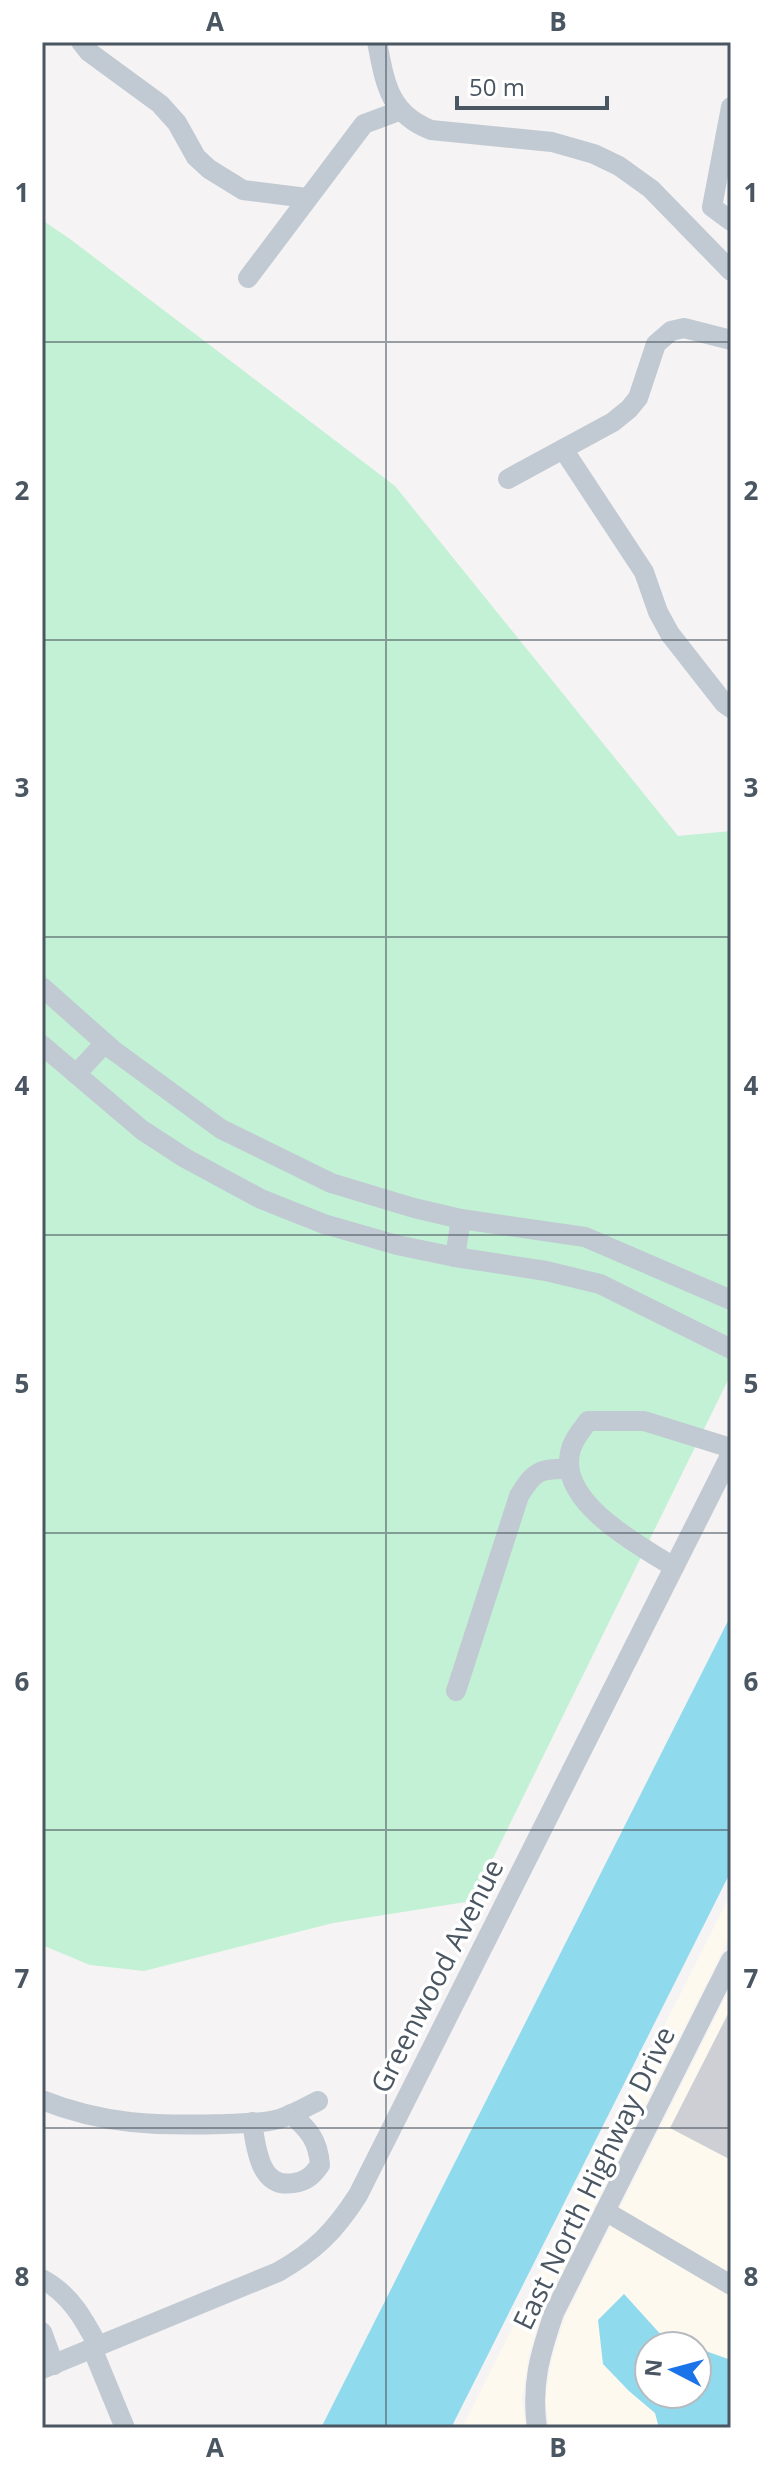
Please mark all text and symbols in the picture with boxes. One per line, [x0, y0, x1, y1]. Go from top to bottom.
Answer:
text: A [206, 3, 224, 39]
text: B [549, 3, 567, 39]
scale bar [457, 60, 607, 110]
text: 50 m [469, 70, 525, 103]
text: 1 [15, 174, 29, 210]
text: 1 [744, 174, 758, 210]
text: 2 [15, 472, 30, 508]
text: 2 [744, 472, 759, 508]
text: 3 [15, 769, 29, 805]
text: 3 [744, 769, 758, 805]
text: 4 [15, 1067, 30, 1103]
text: 4 [744, 1067, 759, 1103]
text: 5 [15, 1365, 29, 1401]
text: 5 [744, 1365, 758, 1401]
text: 6 [15, 1663, 30, 1699]
text: 6 [744, 1663, 759, 1699]
street label: Greenwood Avenue [361, 1852, 512, 2099]
text: 7 [15, 1960, 30, 1996]
text: 7 [744, 1960, 759, 1996]
street label: East North Highway Drive [503, 2020, 683, 2335]
text: 8 [15, 2258, 29, 2294]
text: 8 [744, 2258, 758, 2294]
north arrow [633, 2330, 713, 2410]
text: N [636, 2357, 668, 2378]
text: A [206, 2429, 224, 2465]
text: B [549, 2429, 567, 2465]

